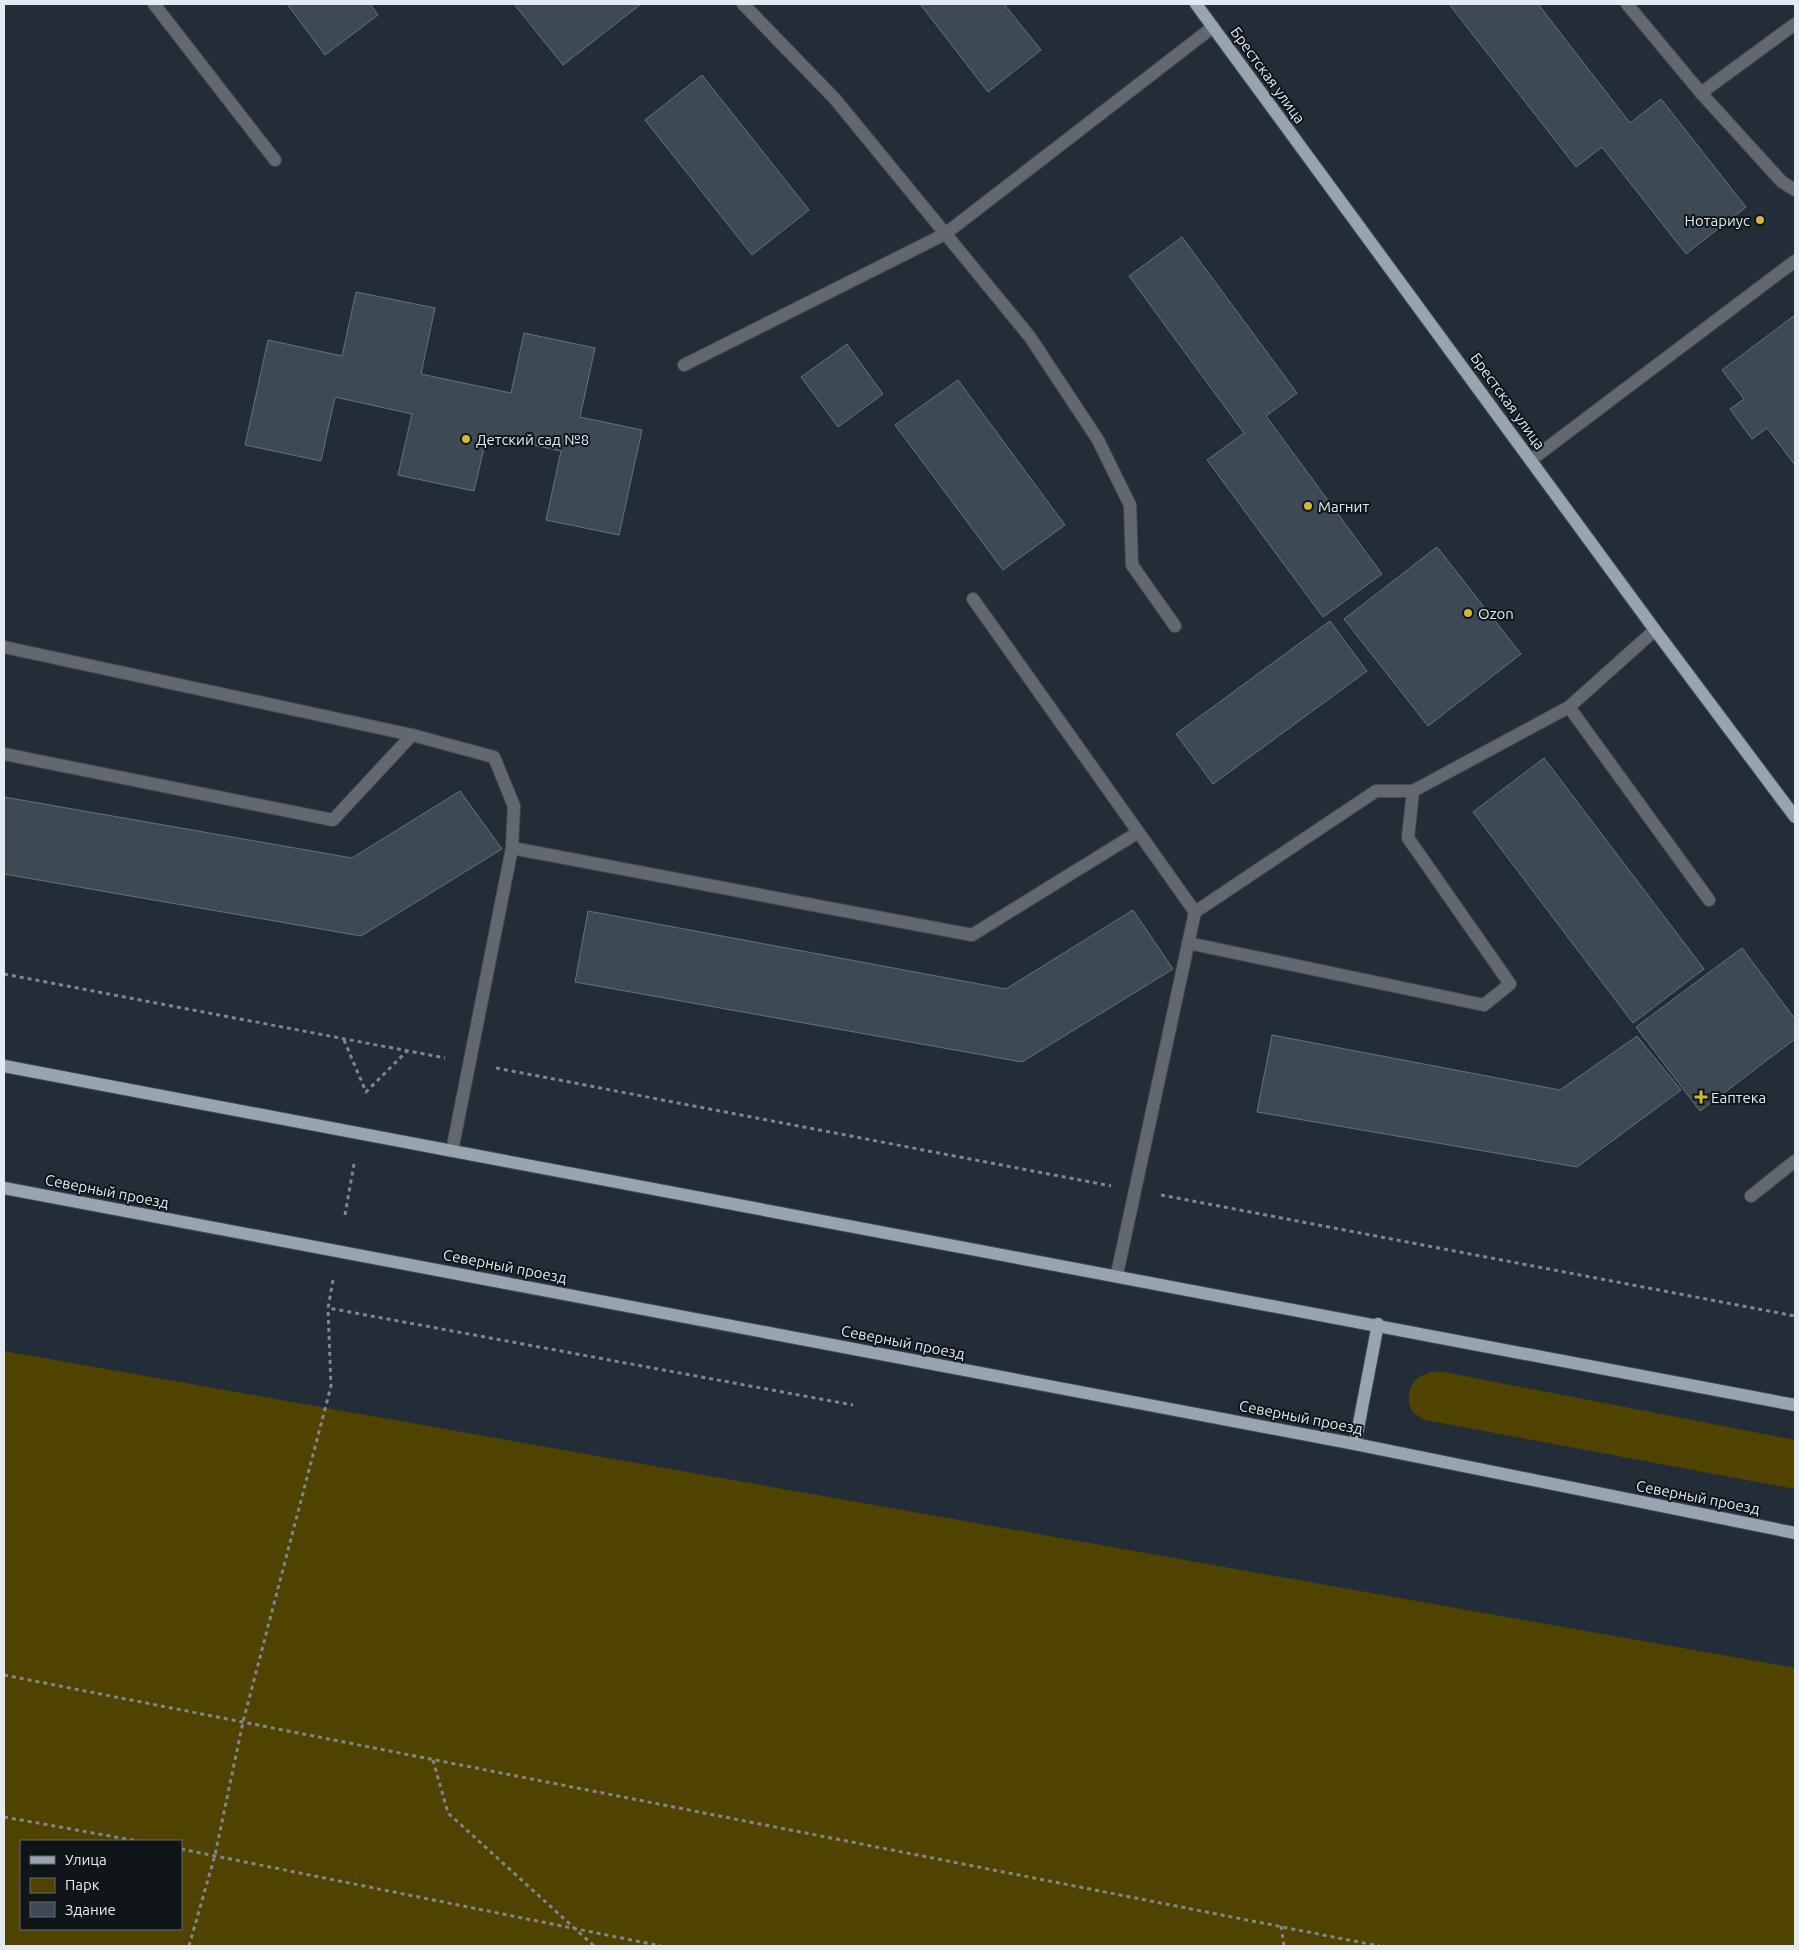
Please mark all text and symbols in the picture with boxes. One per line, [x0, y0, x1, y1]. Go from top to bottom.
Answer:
street label: Брестская улица [1227, 23, 1309, 127]
place label: Нотариус [1685, 212, 1750, 229]
marker: Нотариус [1754, 214, 1766, 226]
street label: Брестская улица [1467, 349, 1549, 453]
place label: Детский сад №8 [476, 431, 589, 448]
marker: Детский сад №8 [460, 433, 472, 445]
place label: Магнит [1318, 498, 1369, 515]
marker: Магнит [1302, 500, 1314, 512]
place label: Ozon [1478, 605, 1514, 622]
marker: Ozon [1462, 607, 1474, 619]
place label: Еаптека [1711, 1089, 1766, 1106]
marker: Еаптека [1695, 1091, 1707, 1103]
street label: Северный проезд [44, 1171, 170, 1211]
street label: Северный проезд [442, 1246, 568, 1286]
street label: Северный проезд [840, 1322, 966, 1362]
street label: Северный проезд [1238, 1397, 1364, 1437]
street label: Северный проезд [1635, 1477, 1761, 1517]
legend [20, 1840, 182, 1930]
text: Улица [65, 1851, 107, 1868]
text: Парк [65, 1876, 100, 1893]
text: Здание [65, 1901, 116, 1918]

